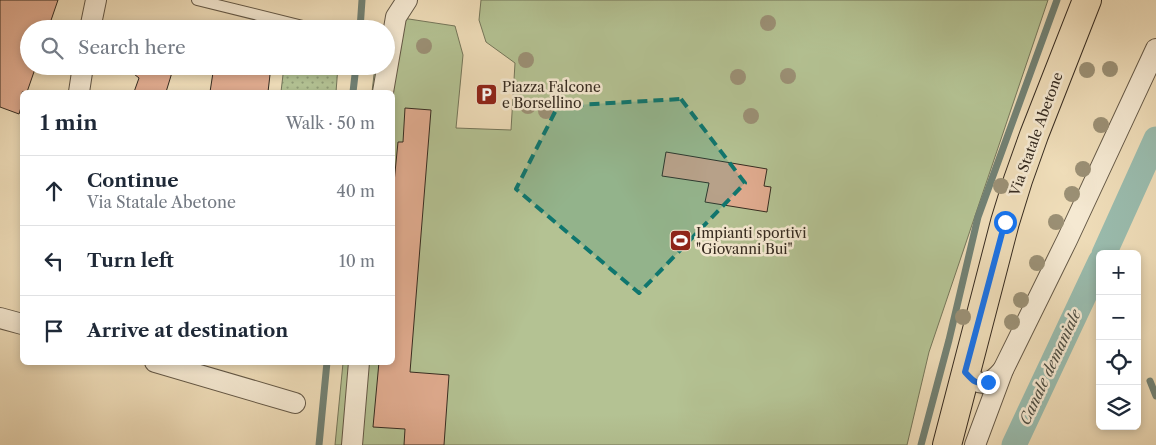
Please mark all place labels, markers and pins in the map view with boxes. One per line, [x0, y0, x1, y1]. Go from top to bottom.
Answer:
place label: Piazza Falcone e Borsellino [502, 78, 601, 112]
parking icon: Piazza Falcone e Borsellino [474, 83, 498, 107]
place label: Impianti sportivi "Giovanni Bui" [696, 224, 806, 258]
sports icon: Impianti sportivi "Giovanni Bui" [668, 229, 692, 253]

